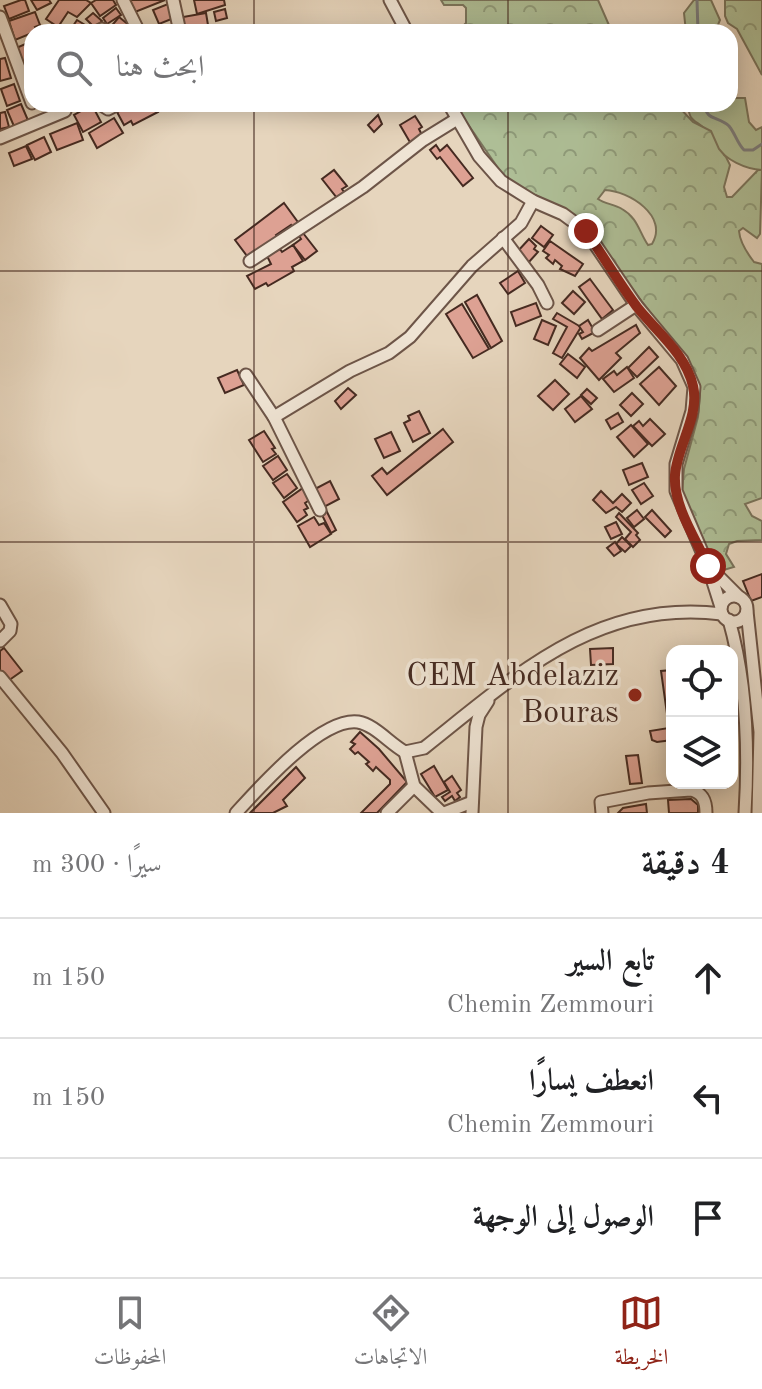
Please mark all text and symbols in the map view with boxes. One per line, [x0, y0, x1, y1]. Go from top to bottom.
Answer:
search box [24, 24, 738, 112]
icon: search [52, 46, 96, 90]
text: ابحث هنا [116, 53, 204, 83]
route end [568, 213, 604, 249]
route start [690, 548, 726, 584]
map controls [666, 645, 738, 789]
button: locate [666, 645, 738, 717]
place label: CEM Abdelaziz Bouras [406, 661, 619, 730]
marker: CEM Abdelaziz Bouras [626, 686, 644, 704]
button: layers [666, 717, 738, 789]
text: 4 دقيقة [641, 847, 730, 881]
text: سيرًا · 300 m [32, 852, 162, 878]
text: تابع السير [567, 947, 654, 977]
icon: ahead [686, 956, 730, 1000]
text: 150 m [32, 965, 105, 991]
text: Chemin Zemmouri [447, 992, 654, 1018]
text: انعطف يسارًا [529, 1067, 654, 1097]
icon: left [686, 1076, 730, 1120]
text: 150 m [32, 1085, 105, 1111]
text: Chemin Zemmouri [447, 1112, 654, 1138]
icon: arrive [686, 1196, 730, 1240]
text: الوصول إلى الوجهة [473, 1203, 654, 1233]
tab: المحفوظات [94, 1291, 166, 1378]
tab: الاتجاهات [354, 1291, 427, 1378]
tab: الخريطة [615, 1291, 668, 1378]

